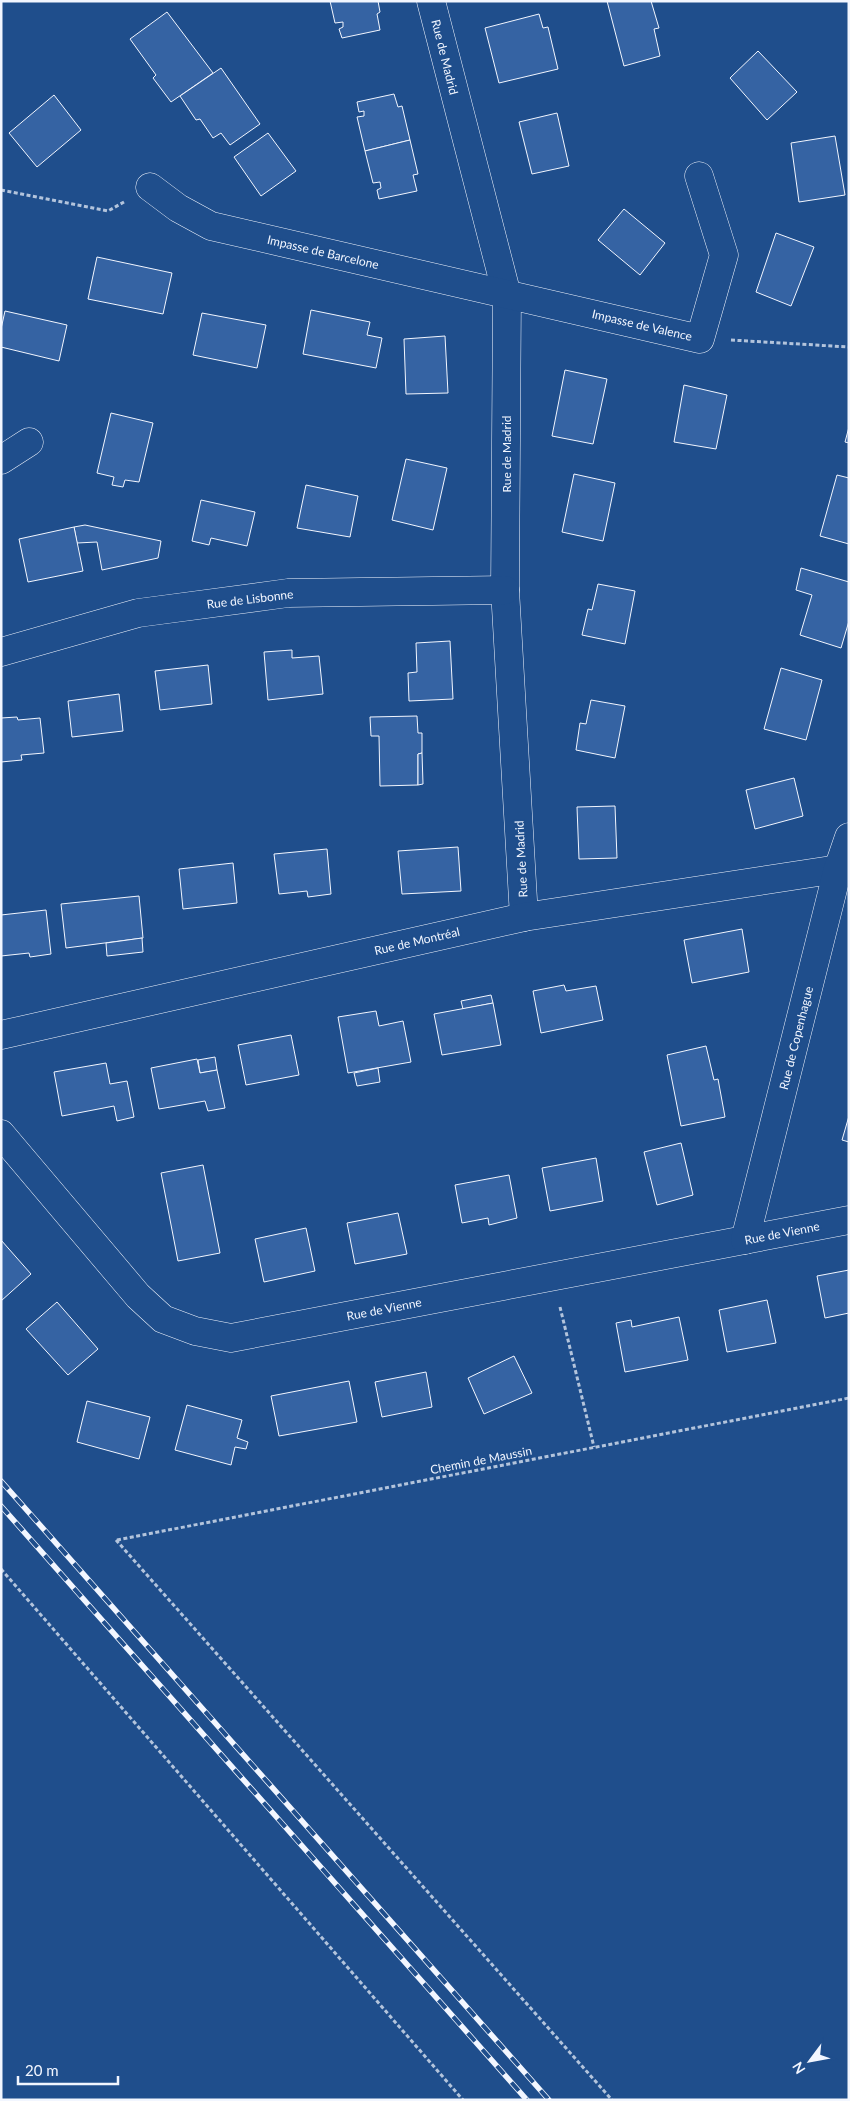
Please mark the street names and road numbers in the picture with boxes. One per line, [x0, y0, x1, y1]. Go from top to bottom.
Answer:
street label: Rue de Madrid [428, 18, 462, 96]
street label: Impasse de Barcelone [266, 232, 380, 272]
street label: Impasse de Valence [590, 306, 694, 344]
street label: Rue de Madrid [499, 415, 514, 493]
street label: Rue de Lisbonne [206, 586, 294, 612]
street label: Rue de Madrid [511, 820, 531, 898]
street label: Rue de Montréal [373, 924, 461, 958]
street label: Rue de Copenhague [776, 985, 816, 1091]
street label: Rue de Vienne [743, 1218, 821, 1248]
street label: Rue de Vienne [345, 1294, 423, 1324]
street label: Chemin de Maussin [429, 1443, 533, 1477]

